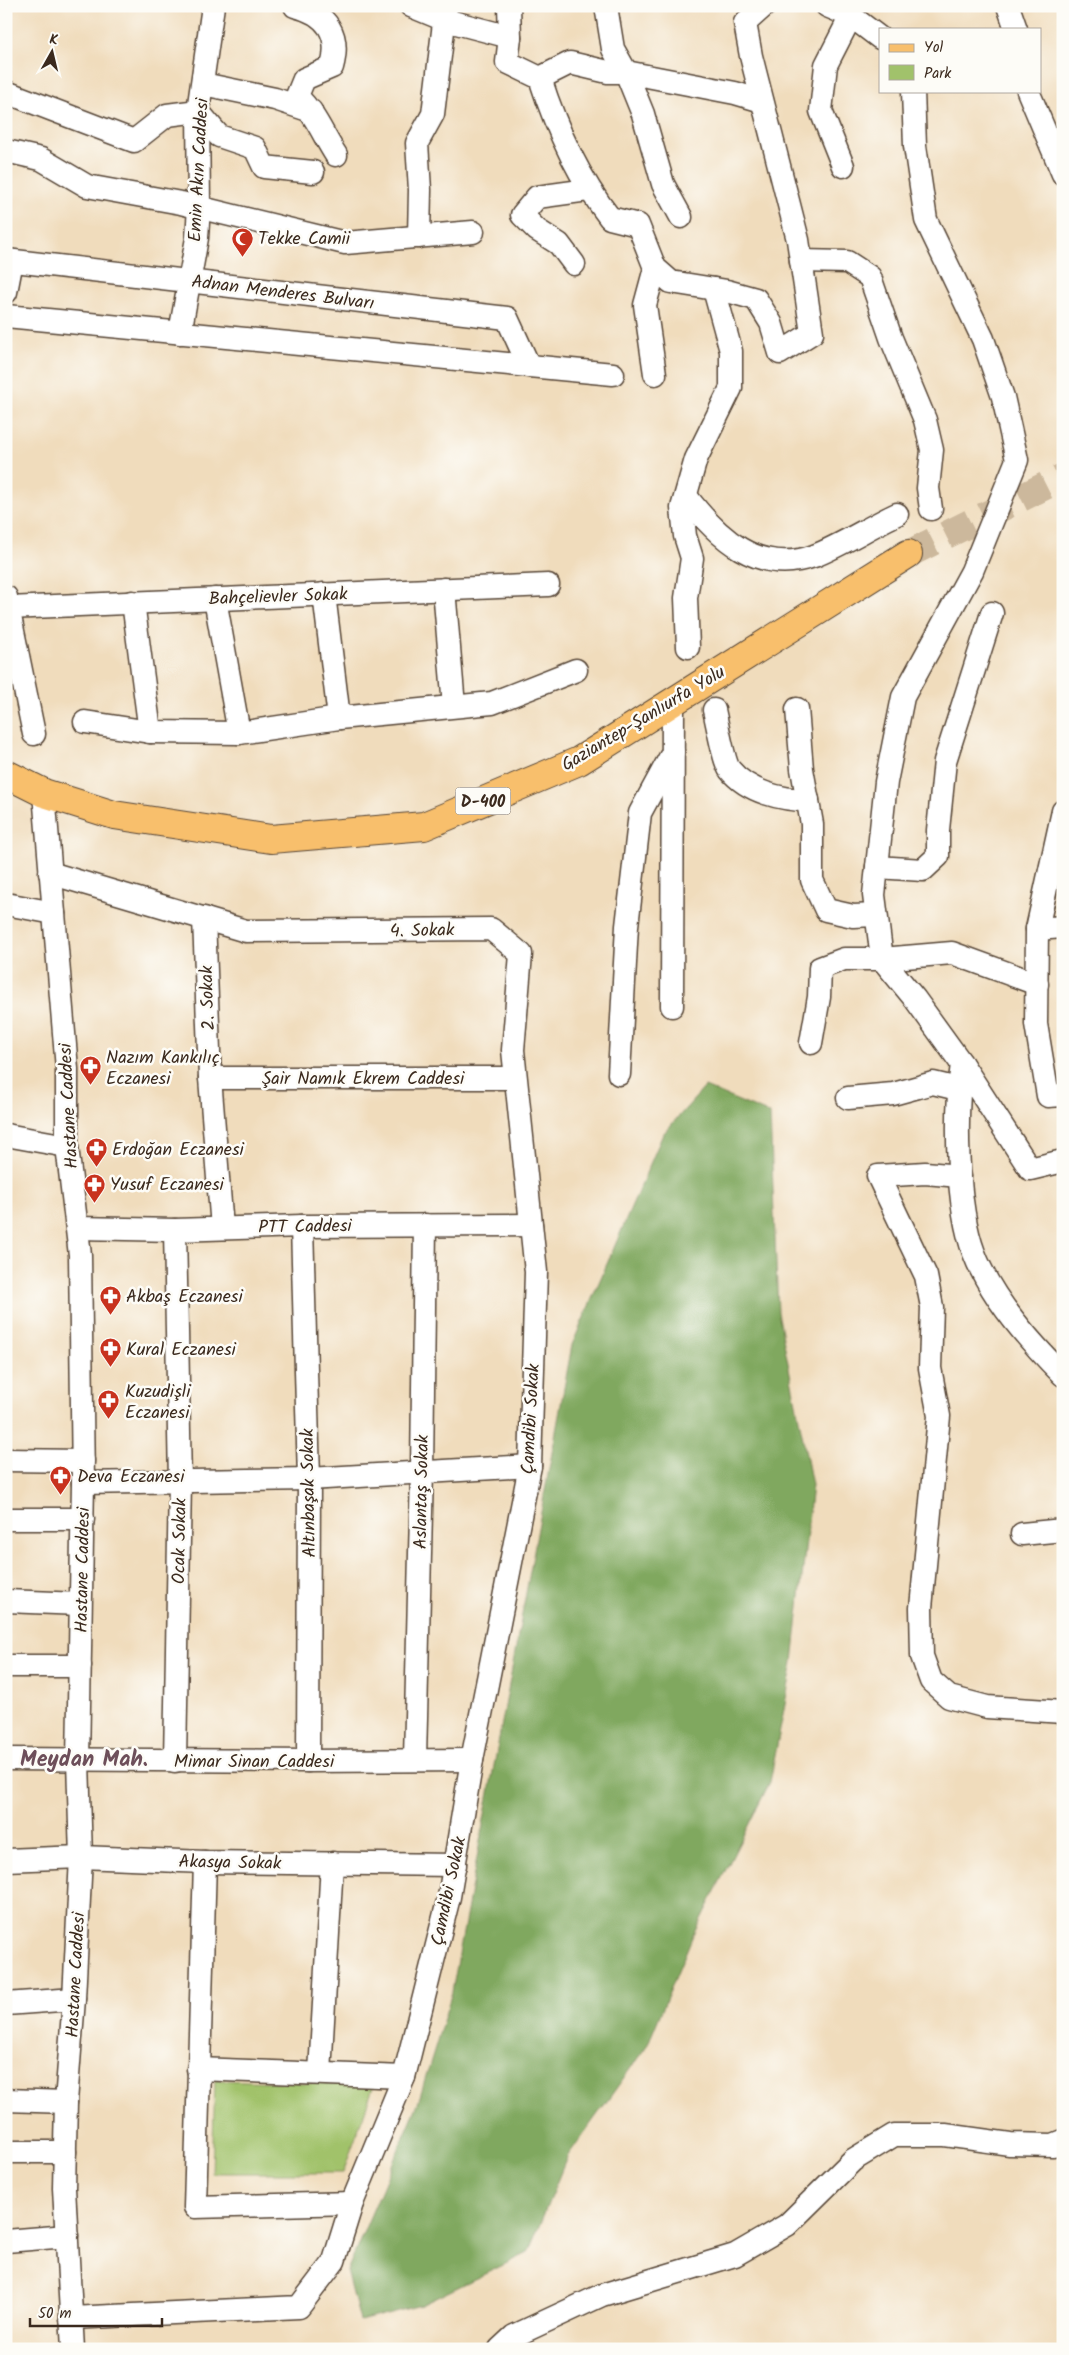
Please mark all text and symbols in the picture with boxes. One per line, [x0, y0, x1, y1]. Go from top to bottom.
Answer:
north arrow [28, 28, 78, 78]
legend [879, 28, 1042, 92]
text: K [48, 29, 60, 52]
text: Yol [924, 36, 943, 60]
text: Park [924, 62, 952, 86]
street label: Emin Akın Caddesi [181, 97, 218, 243]
place label: Tekke Camii [258, 225, 351, 254]
mosque icon: Tekke Camii [230, 226, 254, 257]
street label: Adnan Menderes Bulvarı [190, 268, 376, 319]
street label: Bahçelievler Sokak [208, 581, 348, 614]
street label: Gaziantep-Şanlıurfa Yolu [556, 659, 732, 780]
road number: D-400 [456, 788, 510, 814]
street label: 4. Sokak [390, 916, 455, 947]
street label: 2. Sokak [193, 964, 224, 1031]
street label: Hastane Caddesi [52, 1042, 87, 1169]
place label: Nazım Kankılıç Eczanesi [106, 1044, 220, 1094]
pharmacy icon: Nazım Kankılıç Eczanesi [78, 1055, 102, 1086]
street label: Şair Namık Ekrem Caddesi [262, 1065, 465, 1094]
place label: Erdoğan Eczanesi [112, 1136, 245, 1165]
pharmacy icon: Erdoğan Eczanesi [84, 1137, 108, 1168]
place label: Yusuf Eczanesi [110, 1171, 225, 1200]
pharmacy icon: Yusuf Eczanesi [82, 1172, 106, 1203]
street label: PTT Caddesi [258, 1212, 353, 1243]
place label: Akbaş Eczanesi [126, 1283, 243, 1312]
pharmacy icon: Akbaş Eczanesi [98, 1284, 122, 1315]
place label: Kural Eczanesi [126, 1336, 237, 1365]
pharmacy icon: Kural Eczanesi [98, 1337, 122, 1368]
street label: Çamdibi Sokak [514, 1362, 549, 1475]
place label: Kuzudişli Eczanesi [125, 1378, 191, 1428]
pharmacy icon: Kuzudişli Eczanesi [97, 1389, 121, 1420]
street label: Altınbaşak Sokak [294, 1428, 325, 1558]
street label: Aslantaş Sokak [407, 1434, 438, 1549]
place label: Deva Eczanesi [77, 1463, 185, 1492]
pharmacy icon: Deva Eczanesi [49, 1464, 73, 1495]
street label: Ocak Sokak [165, 1497, 196, 1584]
street label: Hastane Caddesi [68, 1506, 99, 1633]
district label: Meydan Mah. [20, 1743, 148, 1778]
street label: Mimar Sinan Caddesi [174, 1748, 335, 1777]
street label: Çamdibi Sokak [424, 1834, 475, 1949]
street label: Akasya Sokak [178, 1848, 282, 1879]
street label: Hastane Caddesi [59, 1911, 94, 2039]
scale bar [30, 2295, 162, 2327]
text: 50 m [38, 2302, 72, 2326]

